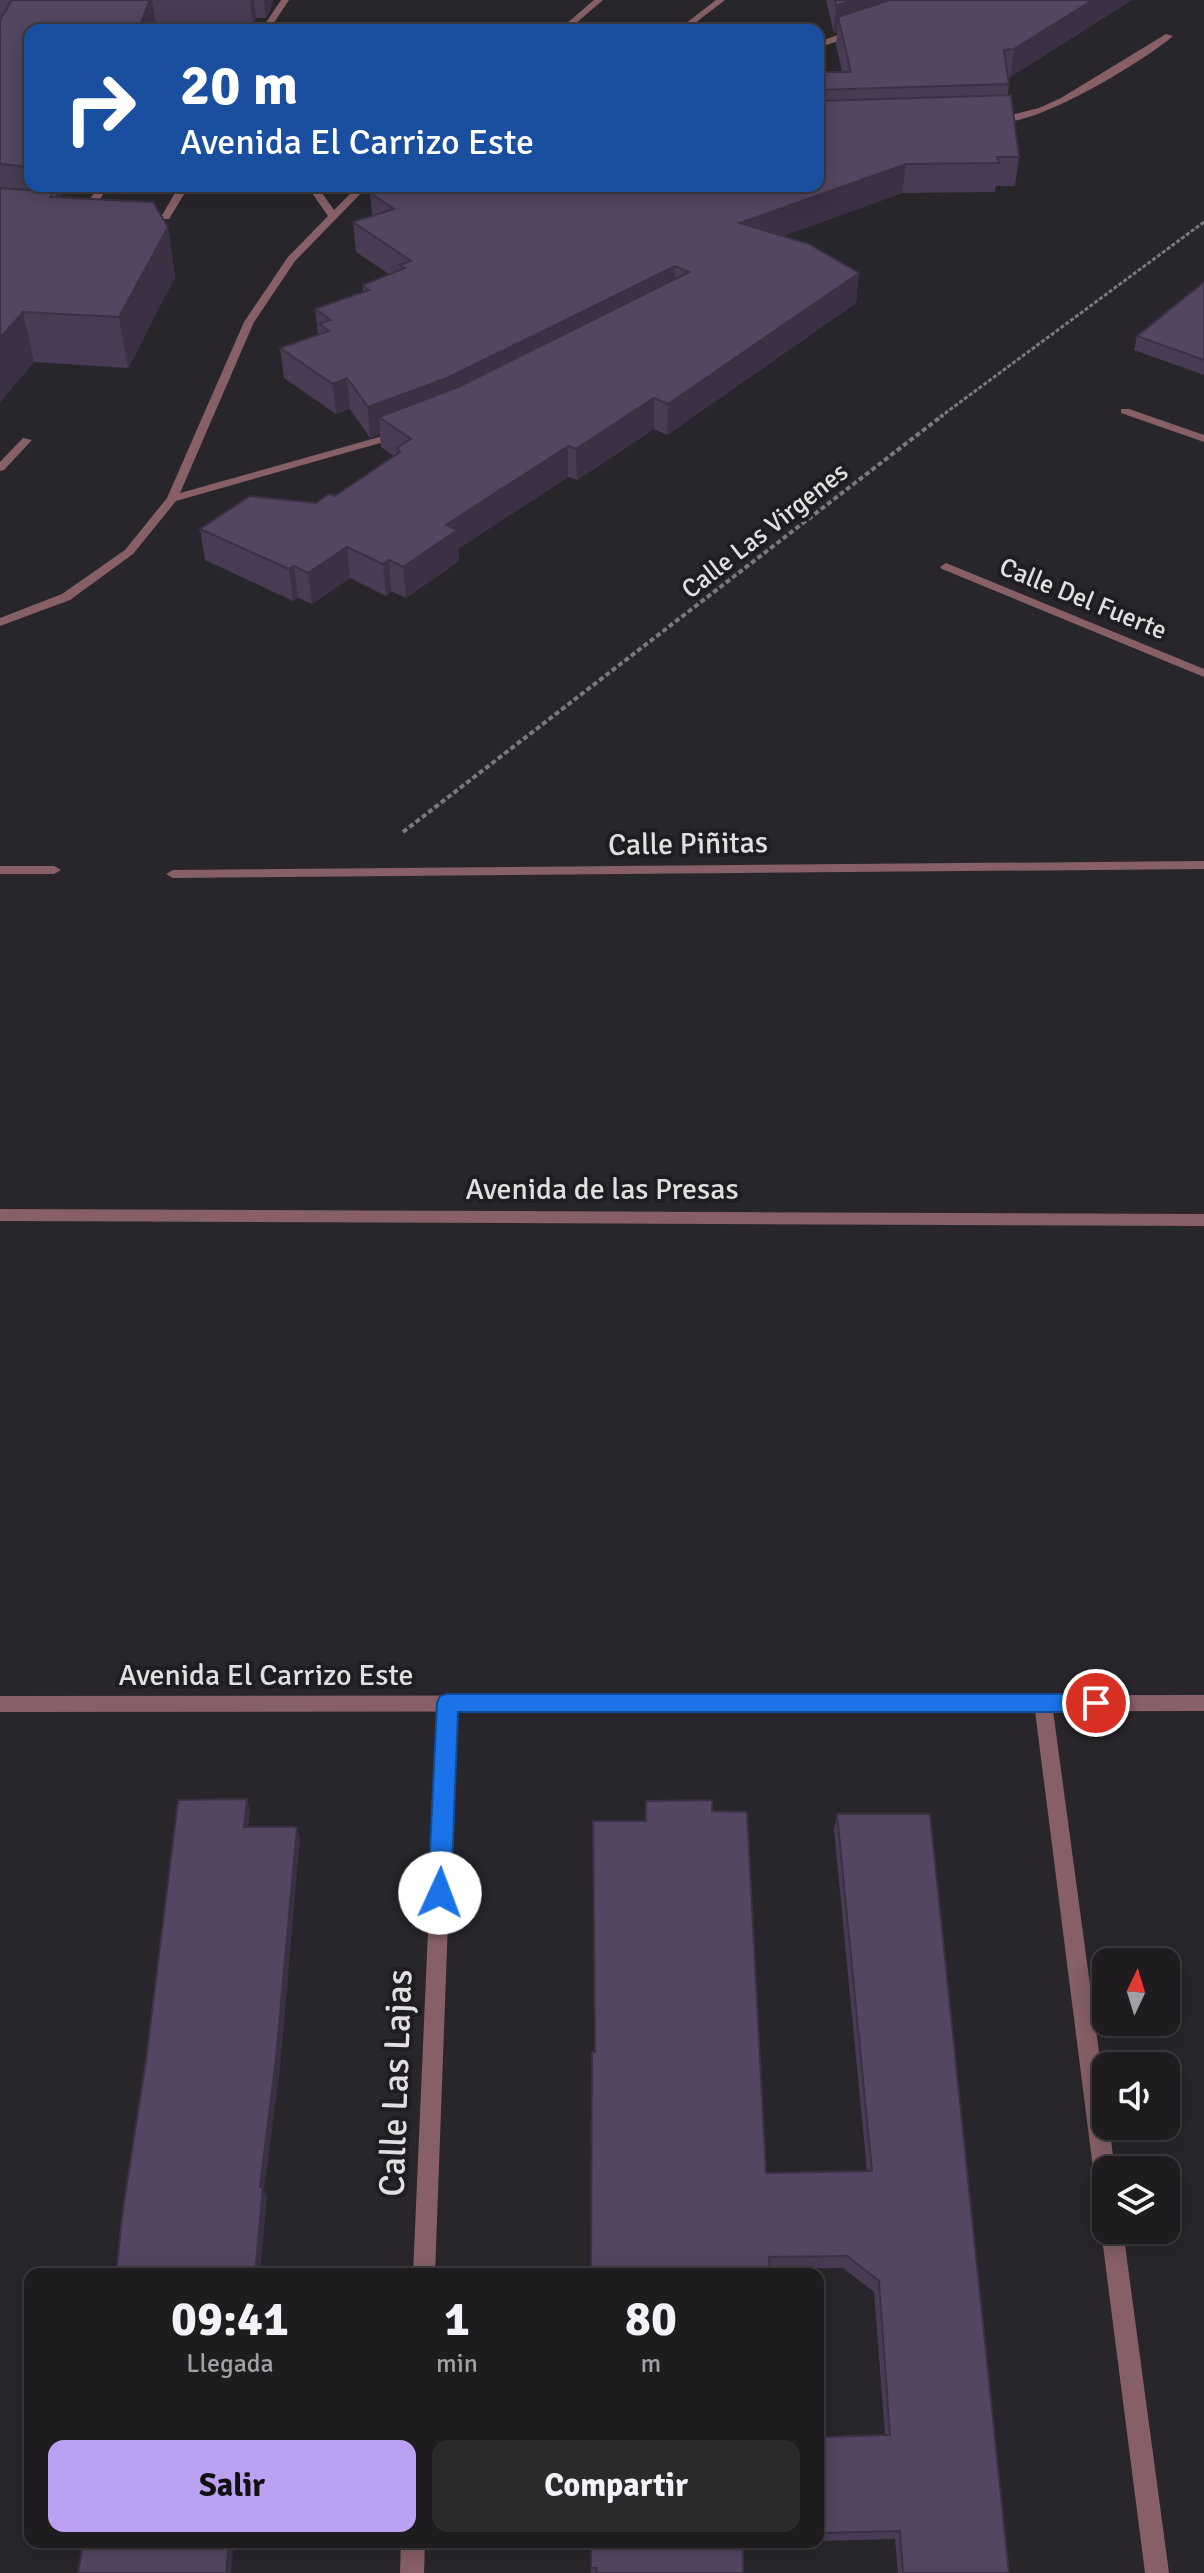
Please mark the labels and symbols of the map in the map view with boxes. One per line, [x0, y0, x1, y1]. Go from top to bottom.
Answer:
street label: Calle Las Virgenes [675, 456, 855, 606]
street label: Calle Del Fuerte [995, 551, 1171, 647]
street label: Calle Piñitas [608, 824, 768, 864]
street label: Avenida de las Presas [465, 1171, 739, 1208]
street label: Avenida El Carrizo Este [118, 1657, 414, 1694]
pin [1062, 1669, 1130, 1737]
position arrow [398, 1851, 482, 1935]
north arrow [1092, 1948, 1180, 2036]
street label: Calle Las Lajas [370, 1969, 422, 2197]

